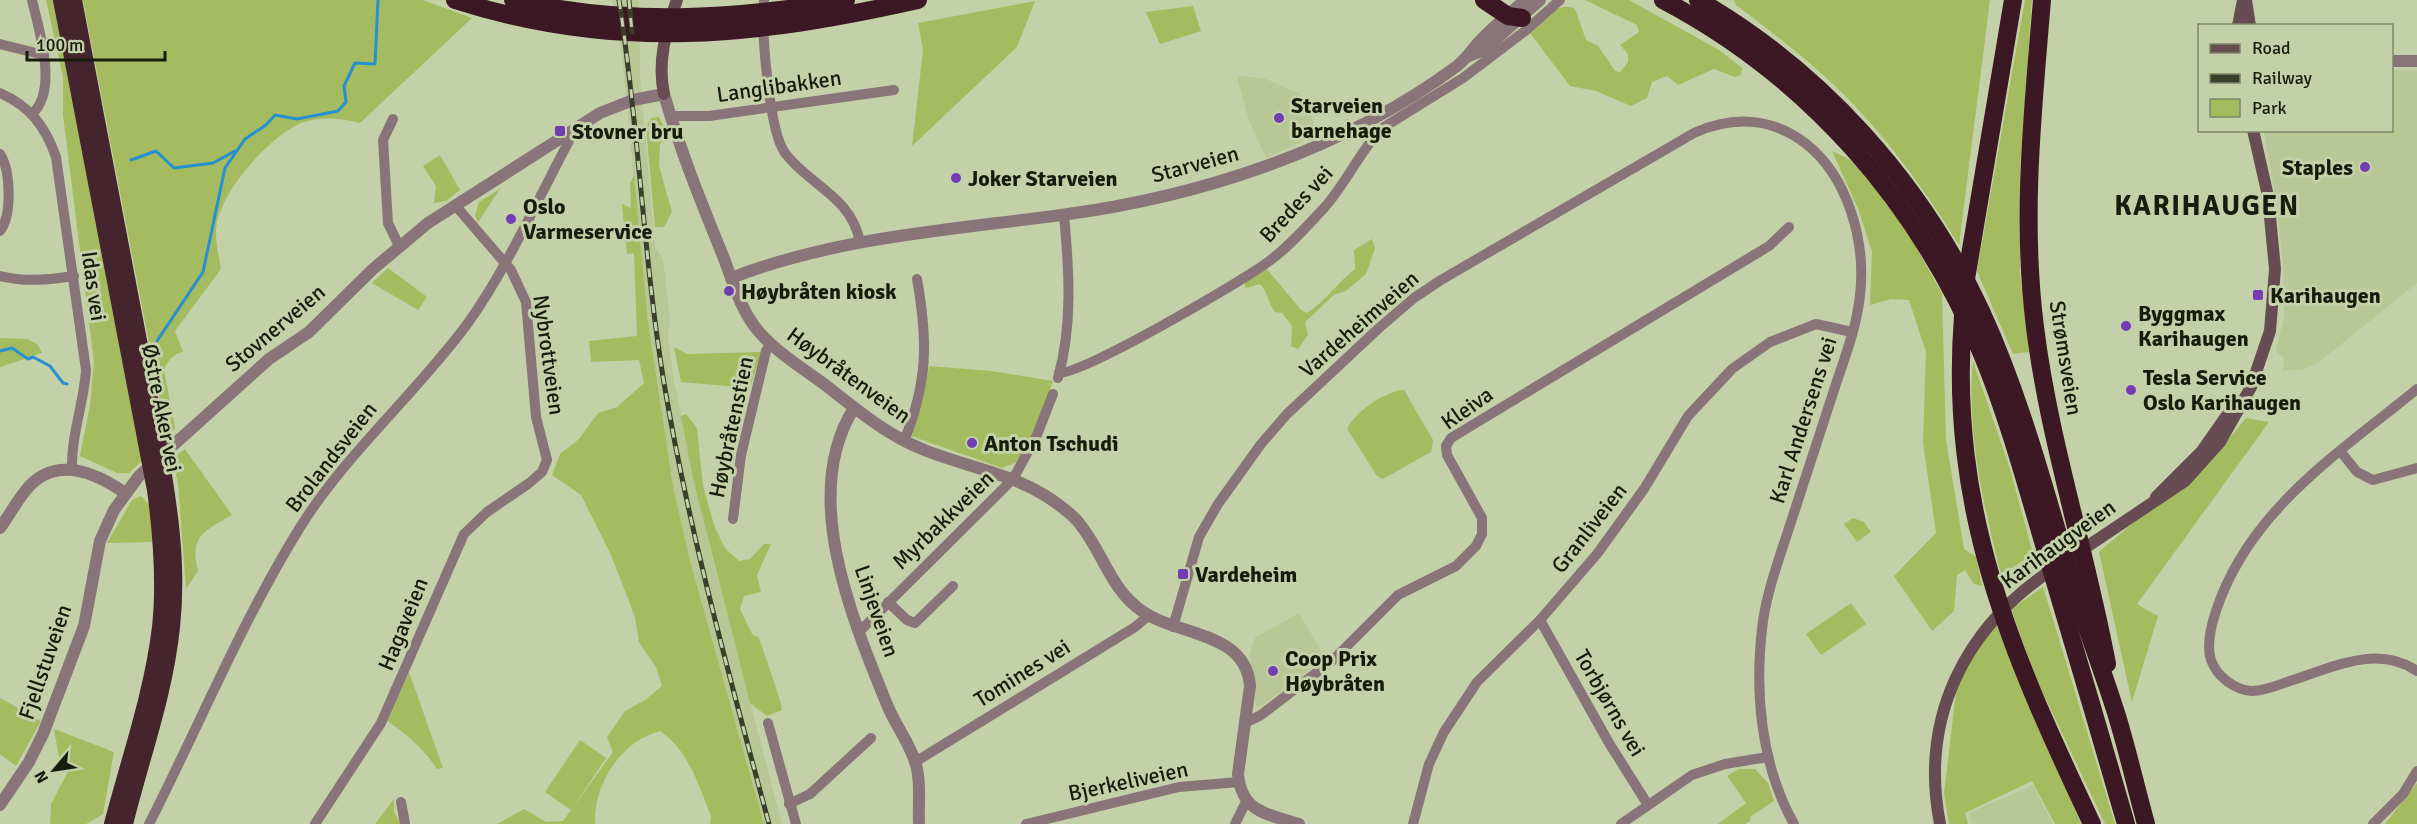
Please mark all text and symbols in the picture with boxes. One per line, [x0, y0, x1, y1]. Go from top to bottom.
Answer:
scale bar [27, 24, 165, 62]
legend [2198, 24, 2393, 132]
text: 100 m [36, 34, 83, 56]
text: Road [2252, 37, 2291, 59]
street label: Langlibakken [715, 64, 843, 108]
text: Railway [2252, 67, 2313, 89]
place label: Starveien barnehage [1291, 92, 1392, 144]
text: Park [2252, 97, 2287, 119]
marker: Starveien barnehage [1272, 111, 1286, 125]
place label: Stovner bru [572, 118, 683, 145]
marker: Stovner bru [553, 124, 567, 138]
street label: Starveien [1148, 139, 1242, 189]
place label: Staples [2282, 154, 2353, 181]
street label: Bredes vei [1254, 160, 1338, 248]
marker: Staples [2358, 160, 2372, 174]
place label: Joker Starveien [968, 165, 1118, 192]
marker: Joker Starveien [949, 171, 963, 185]
district label: KARIHAUGEN [2114, 189, 2300, 223]
place label: Oslo Varmeservice [523, 193, 652, 245]
marker: Oslo Varmeservice [504, 212, 518, 226]
street label: Idas vei [76, 249, 112, 323]
street label: Vardeheimveien [1294, 265, 1424, 383]
street label: Stovnerveien [219, 278, 331, 378]
place label: Høybråten kiosk [741, 278, 897, 305]
place label: Karihaugen [2270, 282, 2381, 309]
marker: Høybråten kiosk [722, 284, 736, 298]
marker: Karihaugen [2251, 288, 2265, 302]
street label: Nybrottveien [527, 293, 571, 417]
street label: Strømsveien [2044, 299, 2088, 417]
place label: Byggmax Karihaugen [2138, 300, 2249, 352]
marker: Byggmax Karihaugen [2119, 319, 2133, 333]
street label: Høybråtenveien [782, 321, 916, 429]
street label: Karl Andersens vei [1763, 333, 1843, 507]
street label: Østre Aker vei [136, 342, 188, 474]
street label: Høybråtenstien [703, 354, 759, 500]
place label: Tesla Service Oslo Karihaugen [2143, 364, 2301, 416]
street label: Kleiva [1436, 381, 1498, 435]
marker: Tesla Service Oslo Karihaugen [2124, 383, 2138, 397]
street label: Brolandsveien [280, 396, 382, 518]
place label: Anton Tschudi [984, 430, 1119, 457]
marker: Anton Tschudi [965, 436, 979, 450]
street label: Myrbakkveien [887, 465, 999, 575]
street label: Granliveien [1545, 478, 1633, 578]
street label: Karihaugveien [1995, 493, 2121, 595]
street label: Linjeveien [849, 561, 905, 661]
place label: Vardeheim [1195, 561, 1298, 588]
marker: Vardeheim [1176, 567, 1190, 581]
street label: Hagaveien [372, 573, 434, 675]
street label: Fjellstuveien [13, 601, 77, 723]
street label: Tomines vei [969, 633, 1075, 713]
place label: Coop Prix Høybråten [1285, 645, 1385, 697]
street label: Torbjørns vei [1569, 645, 1651, 761]
marker: Coop Prix Høybråten [1266, 664, 1280, 678]
north arrow [24, 740, 84, 800]
street label: Bjerkeliveien [1066, 755, 1190, 807]
text: N [30, 767, 53, 787]

